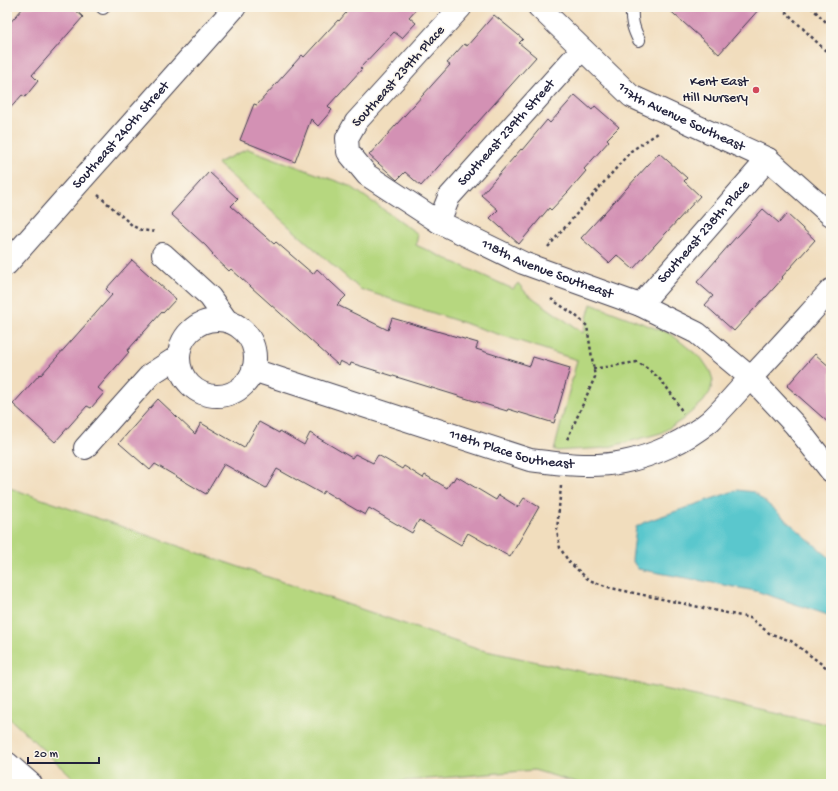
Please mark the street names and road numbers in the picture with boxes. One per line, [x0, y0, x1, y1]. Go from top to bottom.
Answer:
street label: Southeast 239th Place [349, 22, 450, 131]
street label: Southeast 239th Street [454, 75, 560, 190]
street label: Southeast 240th Street [69, 77, 174, 193]
street label: 117th Avenue Southeast [613, 78, 748, 156]
street label: Southeast 238th Place [654, 176, 754, 287]
street label: 118th Avenue Southeast [477, 235, 616, 303]
street label: 118th Place Southeast [446, 425, 576, 473]

